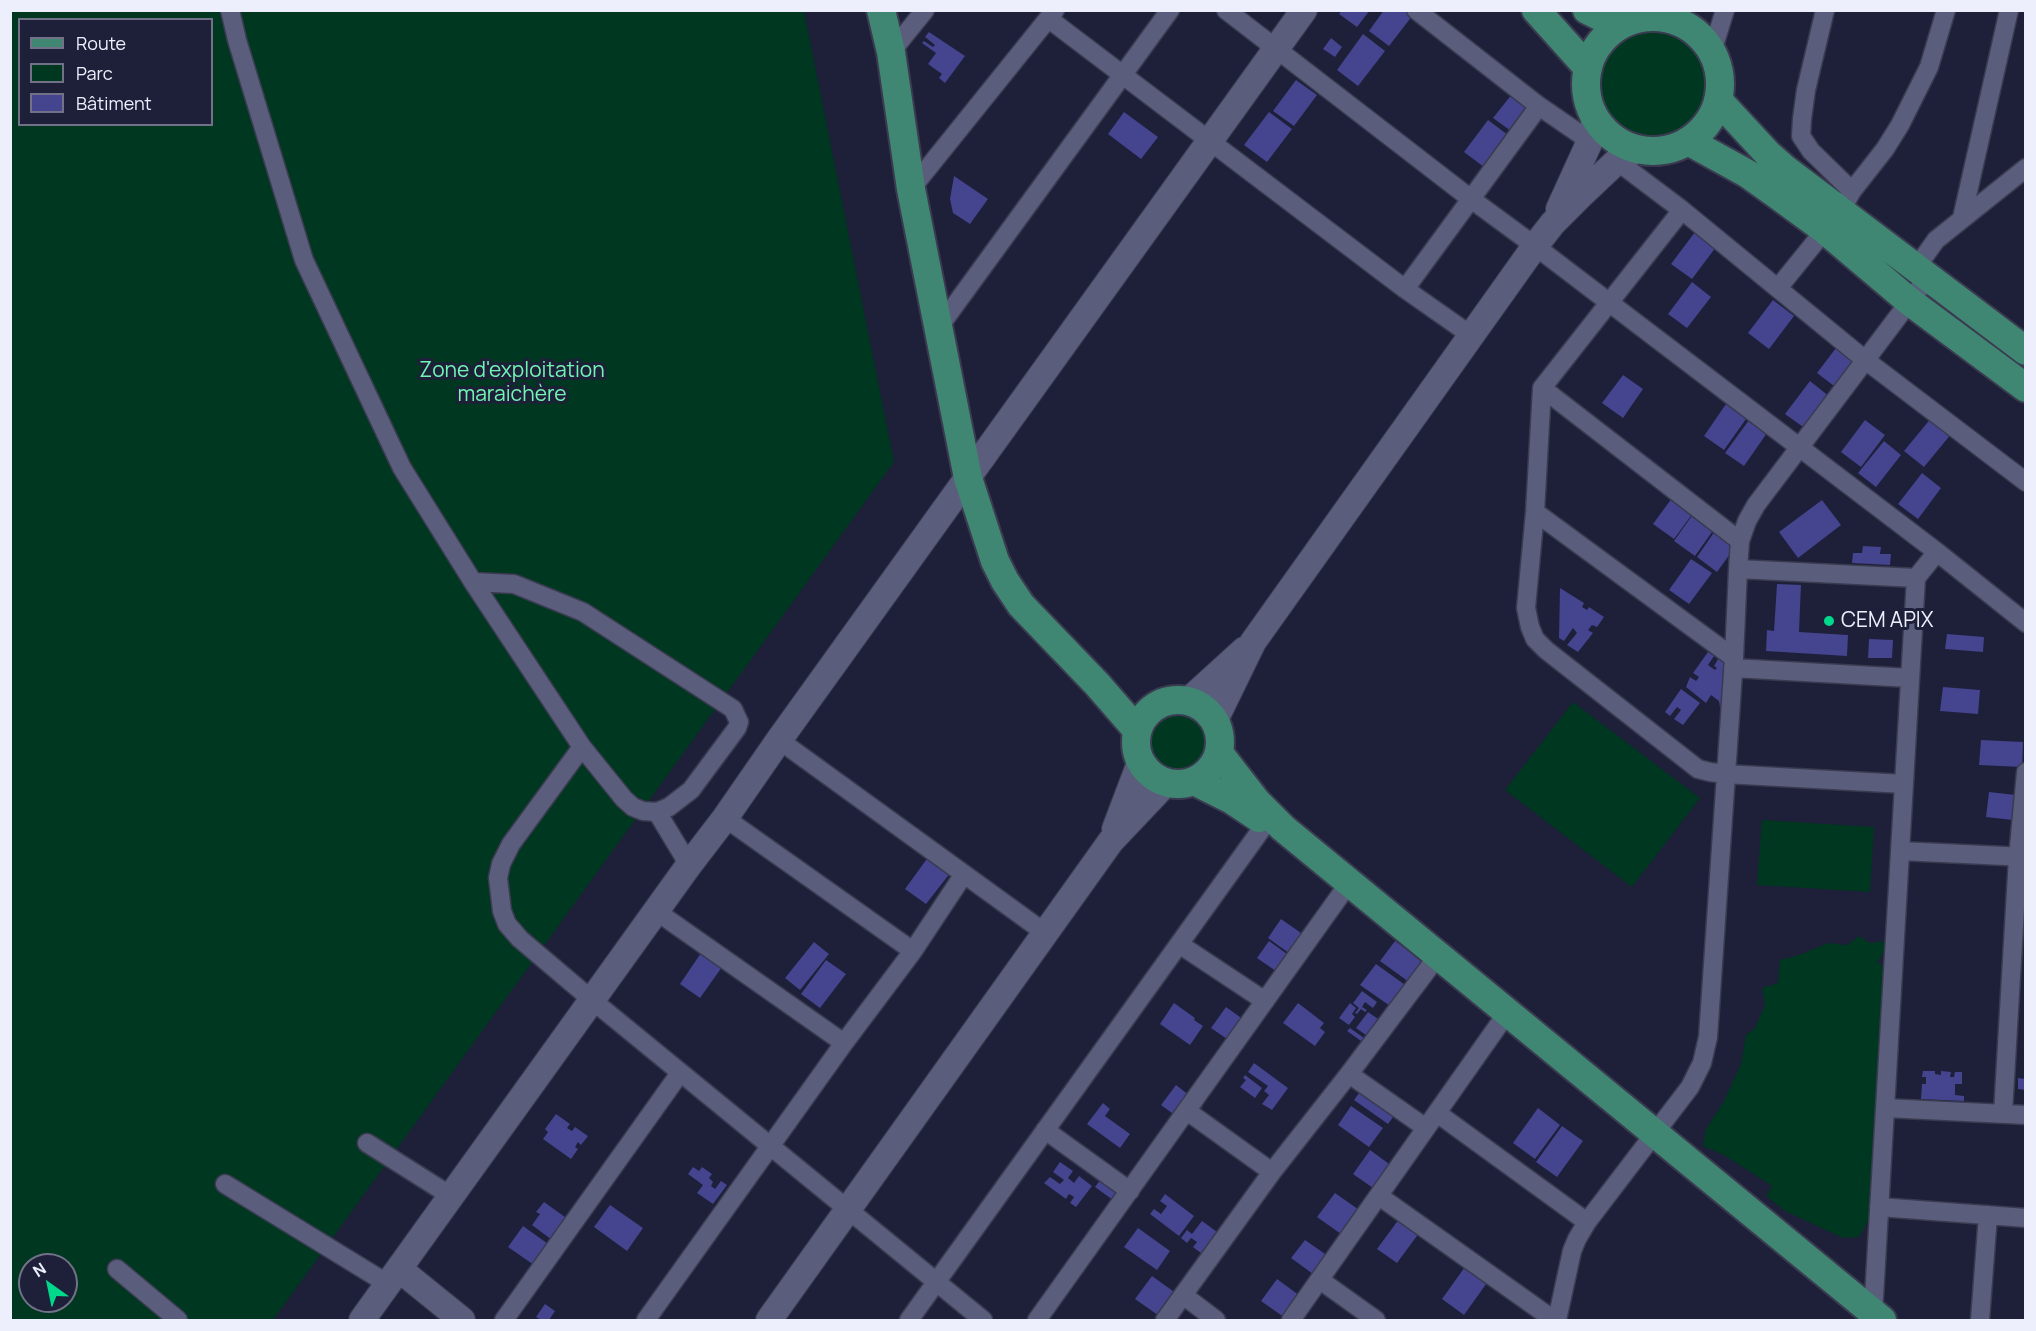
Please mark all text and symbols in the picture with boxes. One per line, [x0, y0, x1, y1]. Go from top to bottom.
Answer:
legend [18, 18, 213, 126]
text: Route [76, 31, 126, 55]
text: Parc [76, 61, 113, 85]
text: Bâtiment [76, 91, 152, 115]
park label: Zone d'exploitation maraichère [419, 358, 605, 408]
place label: CEM APIX [1841, 608, 1933, 634]
marker: CEM APIX [1822, 614, 1836, 628]
north arrow [18, 1253, 78, 1313]
text: N [28, 1257, 50, 1282]

